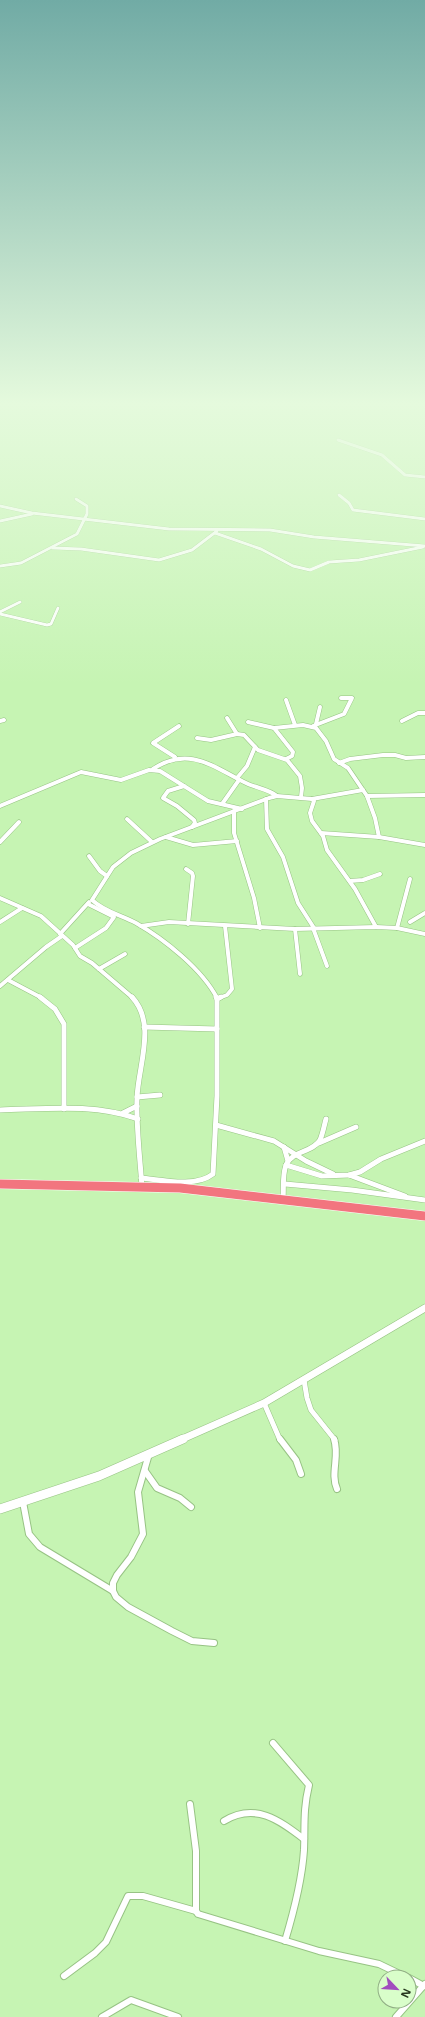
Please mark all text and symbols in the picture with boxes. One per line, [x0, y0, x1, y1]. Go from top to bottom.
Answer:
north arrow [377, 1969, 417, 2009]
text: N [398, 1986, 415, 2001]

